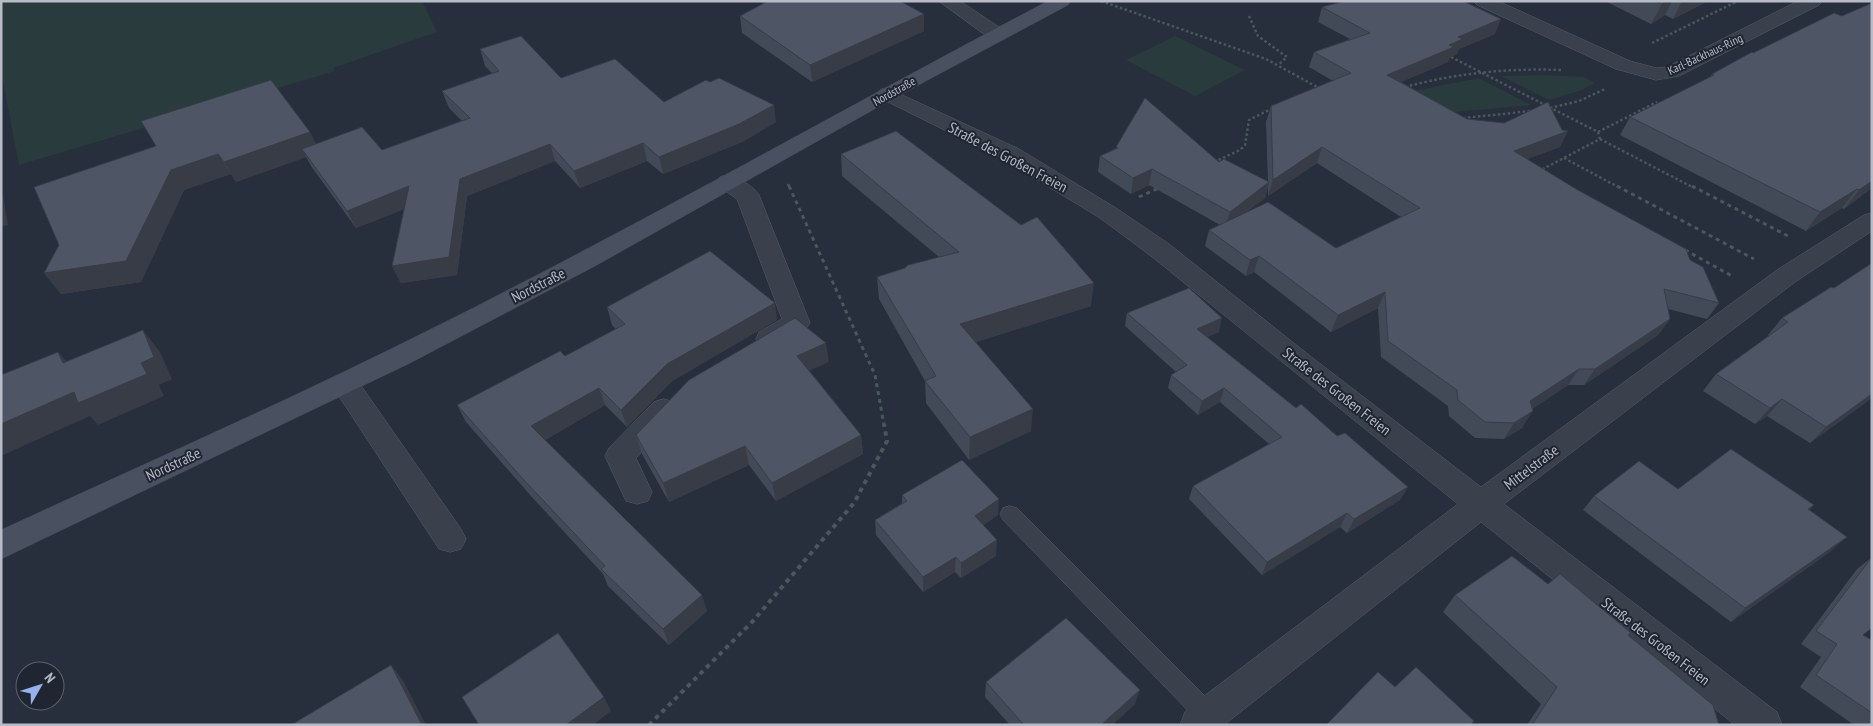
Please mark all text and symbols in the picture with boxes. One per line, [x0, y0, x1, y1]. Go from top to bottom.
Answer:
street label: Karl-Backhaus-Ring [1665, 30, 1745, 78]
street label: Nordstraße [870, 73, 918, 109]
street label: Straße des Großen Freien [945, 118, 1071, 196]
street label: Nordstraße [508, 263, 568, 307]
street label: Straße des Großen Freien [1279, 343, 1395, 439]
street label: Mittelstraße [1500, 440, 1562, 494]
street label: Nordstraße [143, 443, 203, 485]
street label: Straße des Großen Freien [1598, 593, 1714, 689]
north arrow [15, 661, 65, 711]
text: N [41, 669, 59, 686]

